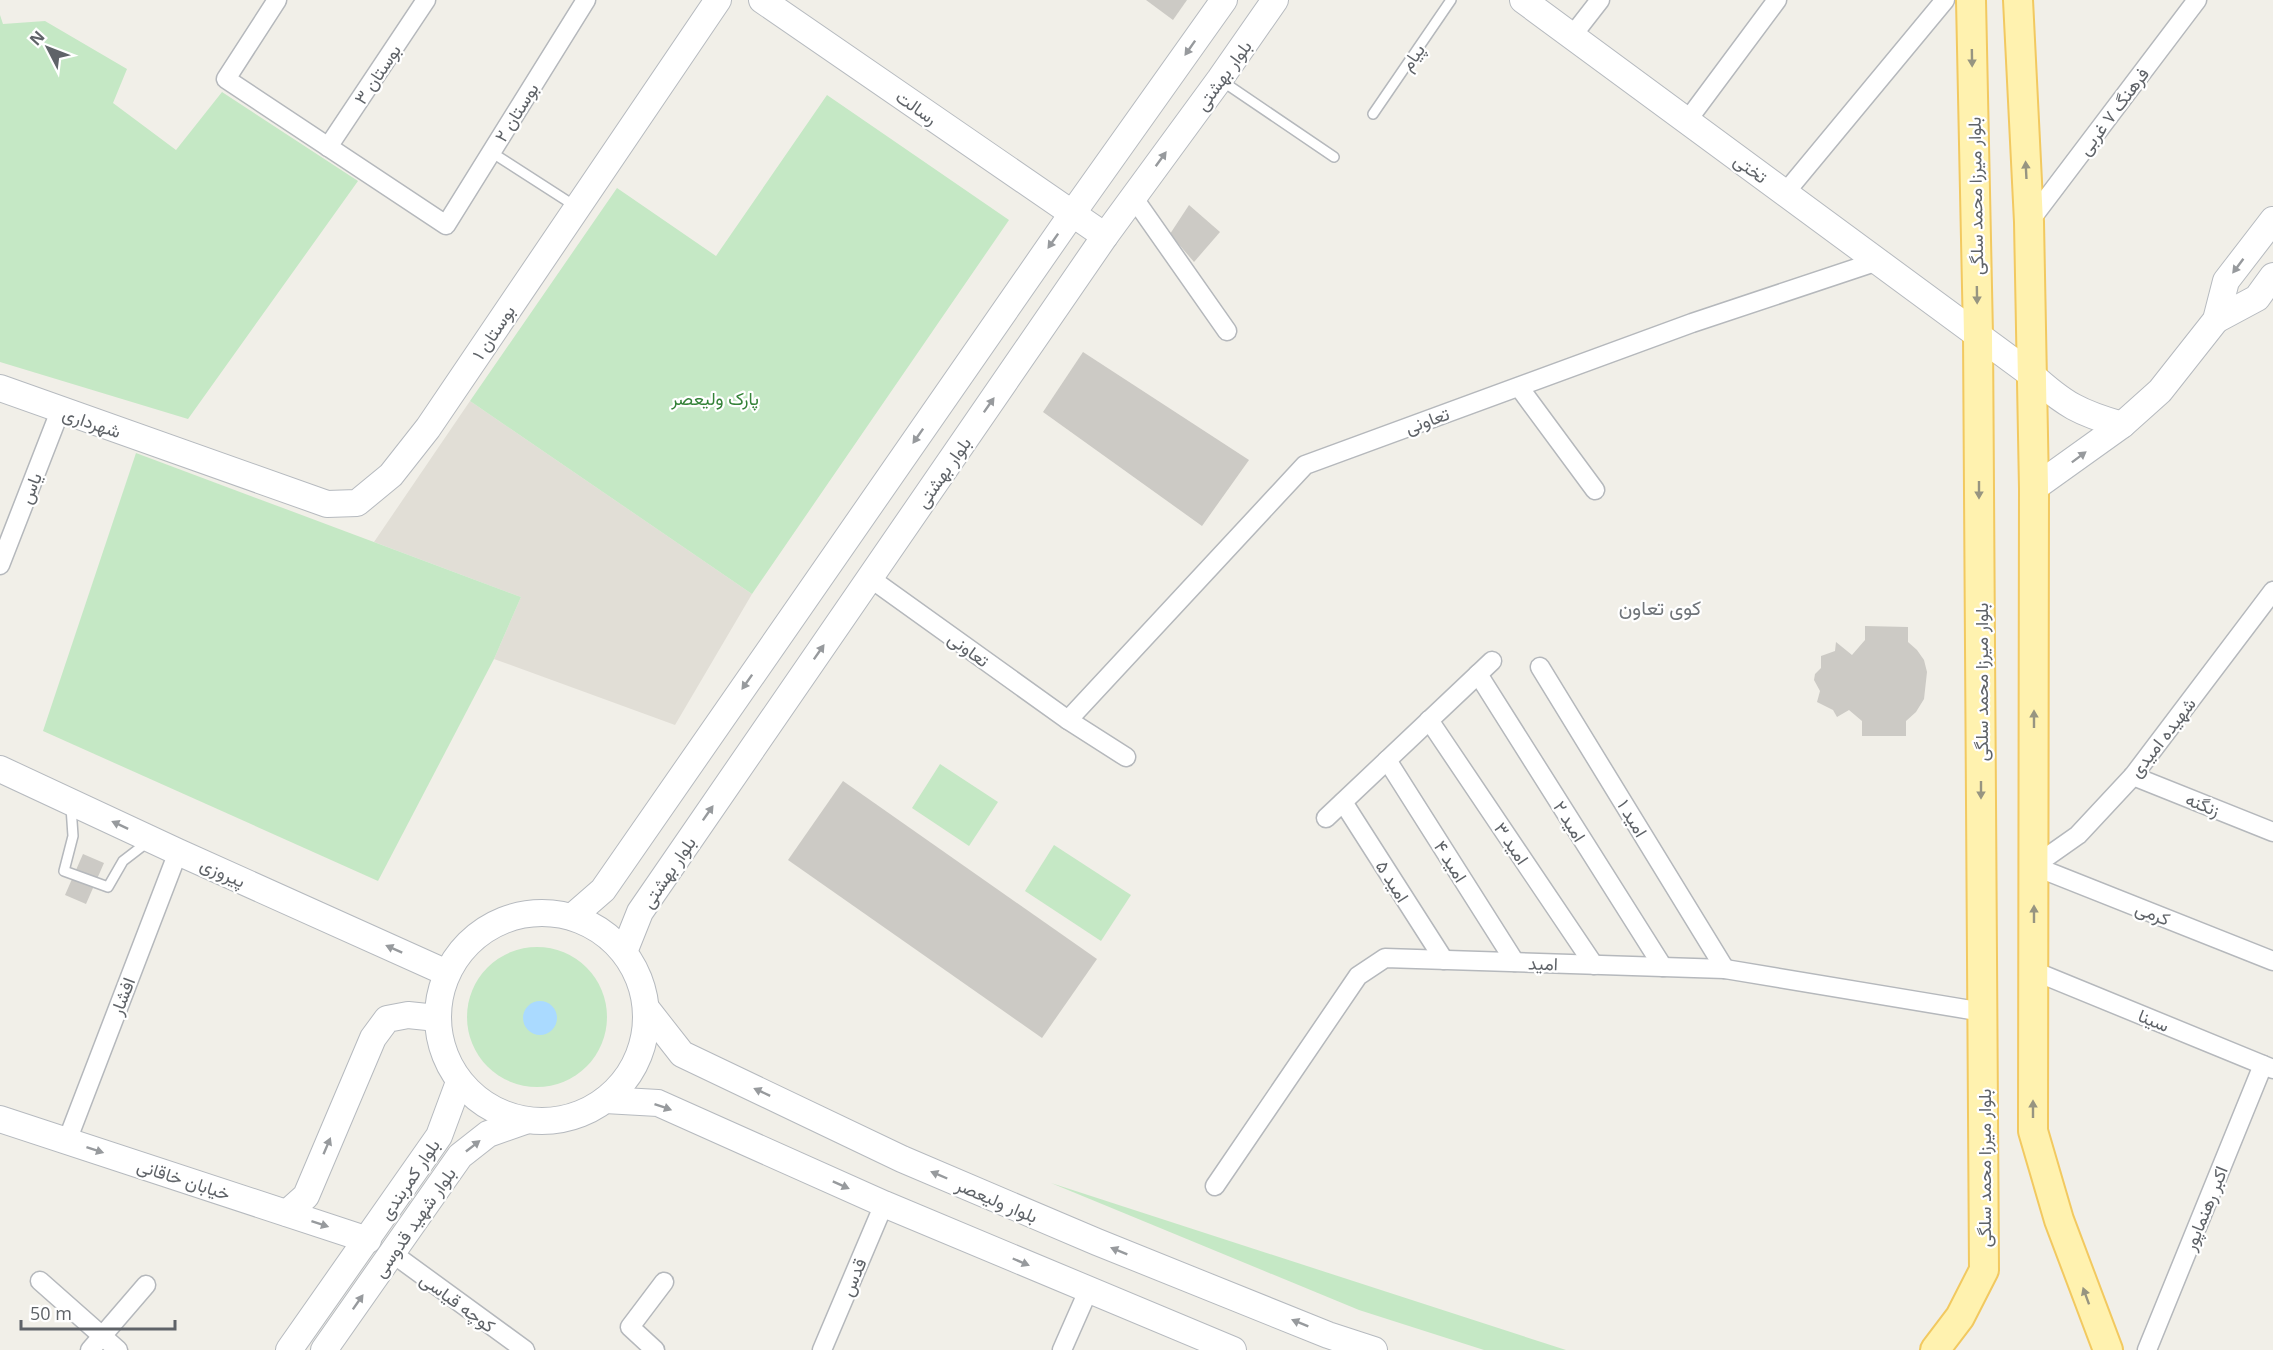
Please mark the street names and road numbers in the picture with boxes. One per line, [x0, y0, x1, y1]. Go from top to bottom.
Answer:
street label: بلوار بهشتی [1189, 35, 1257, 115]
street label: بوستان ۳ [348, 39, 406, 109]
street label: پیام [1394, 39, 1431, 76]
street label: فرهنگ ۷ غربی [2072, 62, 2154, 160]
street label: بوستان ۲ [488, 78, 544, 146]
street label: رسالت [891, 84, 943, 130]
street label: بلوار میرزا محمد سلگی [1962, 117, 1988, 275]
street label: تختی [1729, 148, 1773, 188]
street label: بوستان ۱ [466, 300, 520, 364]
street label: شهرداری [60, 401, 124, 443]
street label: تعاونی [1402, 401, 1452, 439]
street label: بلوار بهشتی [910, 432, 976, 512]
street label: یاس [13, 469, 47, 507]
street label: بلوار میرزا محمد سلگی [1969, 603, 1993, 761]
street label: تعاونی [944, 626, 994, 672]
street label: شهیده امیدی [2123, 692, 2201, 782]
street label: زنگنه [2182, 786, 2224, 822]
street label: امید ۱ [1612, 795, 1654, 841]
street label: امید ۲ [1548, 796, 1592, 846]
street label: امید ۳ [1489, 817, 1535, 869]
street label: بلوار بهشتی [635, 831, 701, 913]
street label: امید ۴ [1429, 836, 1473, 886]
street label: پیروزی [196, 851, 249, 893]
street label: امید ۵ [1371, 855, 1415, 907]
street label: کرمی [2132, 895, 2174, 931]
street label: امید [1528, 950, 1558, 976]
street label: افشار [104, 974, 140, 1019]
street label: سینا [2135, 1003, 2173, 1037]
street label: بلوار میرزا محمد سلگی [1972, 1089, 1996, 1247]
street label: بلوار کمربندی [373, 1134, 445, 1224]
street label: خیابان خاقانی [134, 1153, 234, 1205]
street label: بلوار شهید قدوسی [367, 1162, 461, 1282]
street label: اکبر رهنماپور [2177, 1162, 2234, 1255]
street label: بلوار ولیعصر [952, 1172, 1042, 1228]
street label: قدس [834, 1254, 872, 1300]
street label: کوچه قیاسی [415, 1267, 500, 1338]

